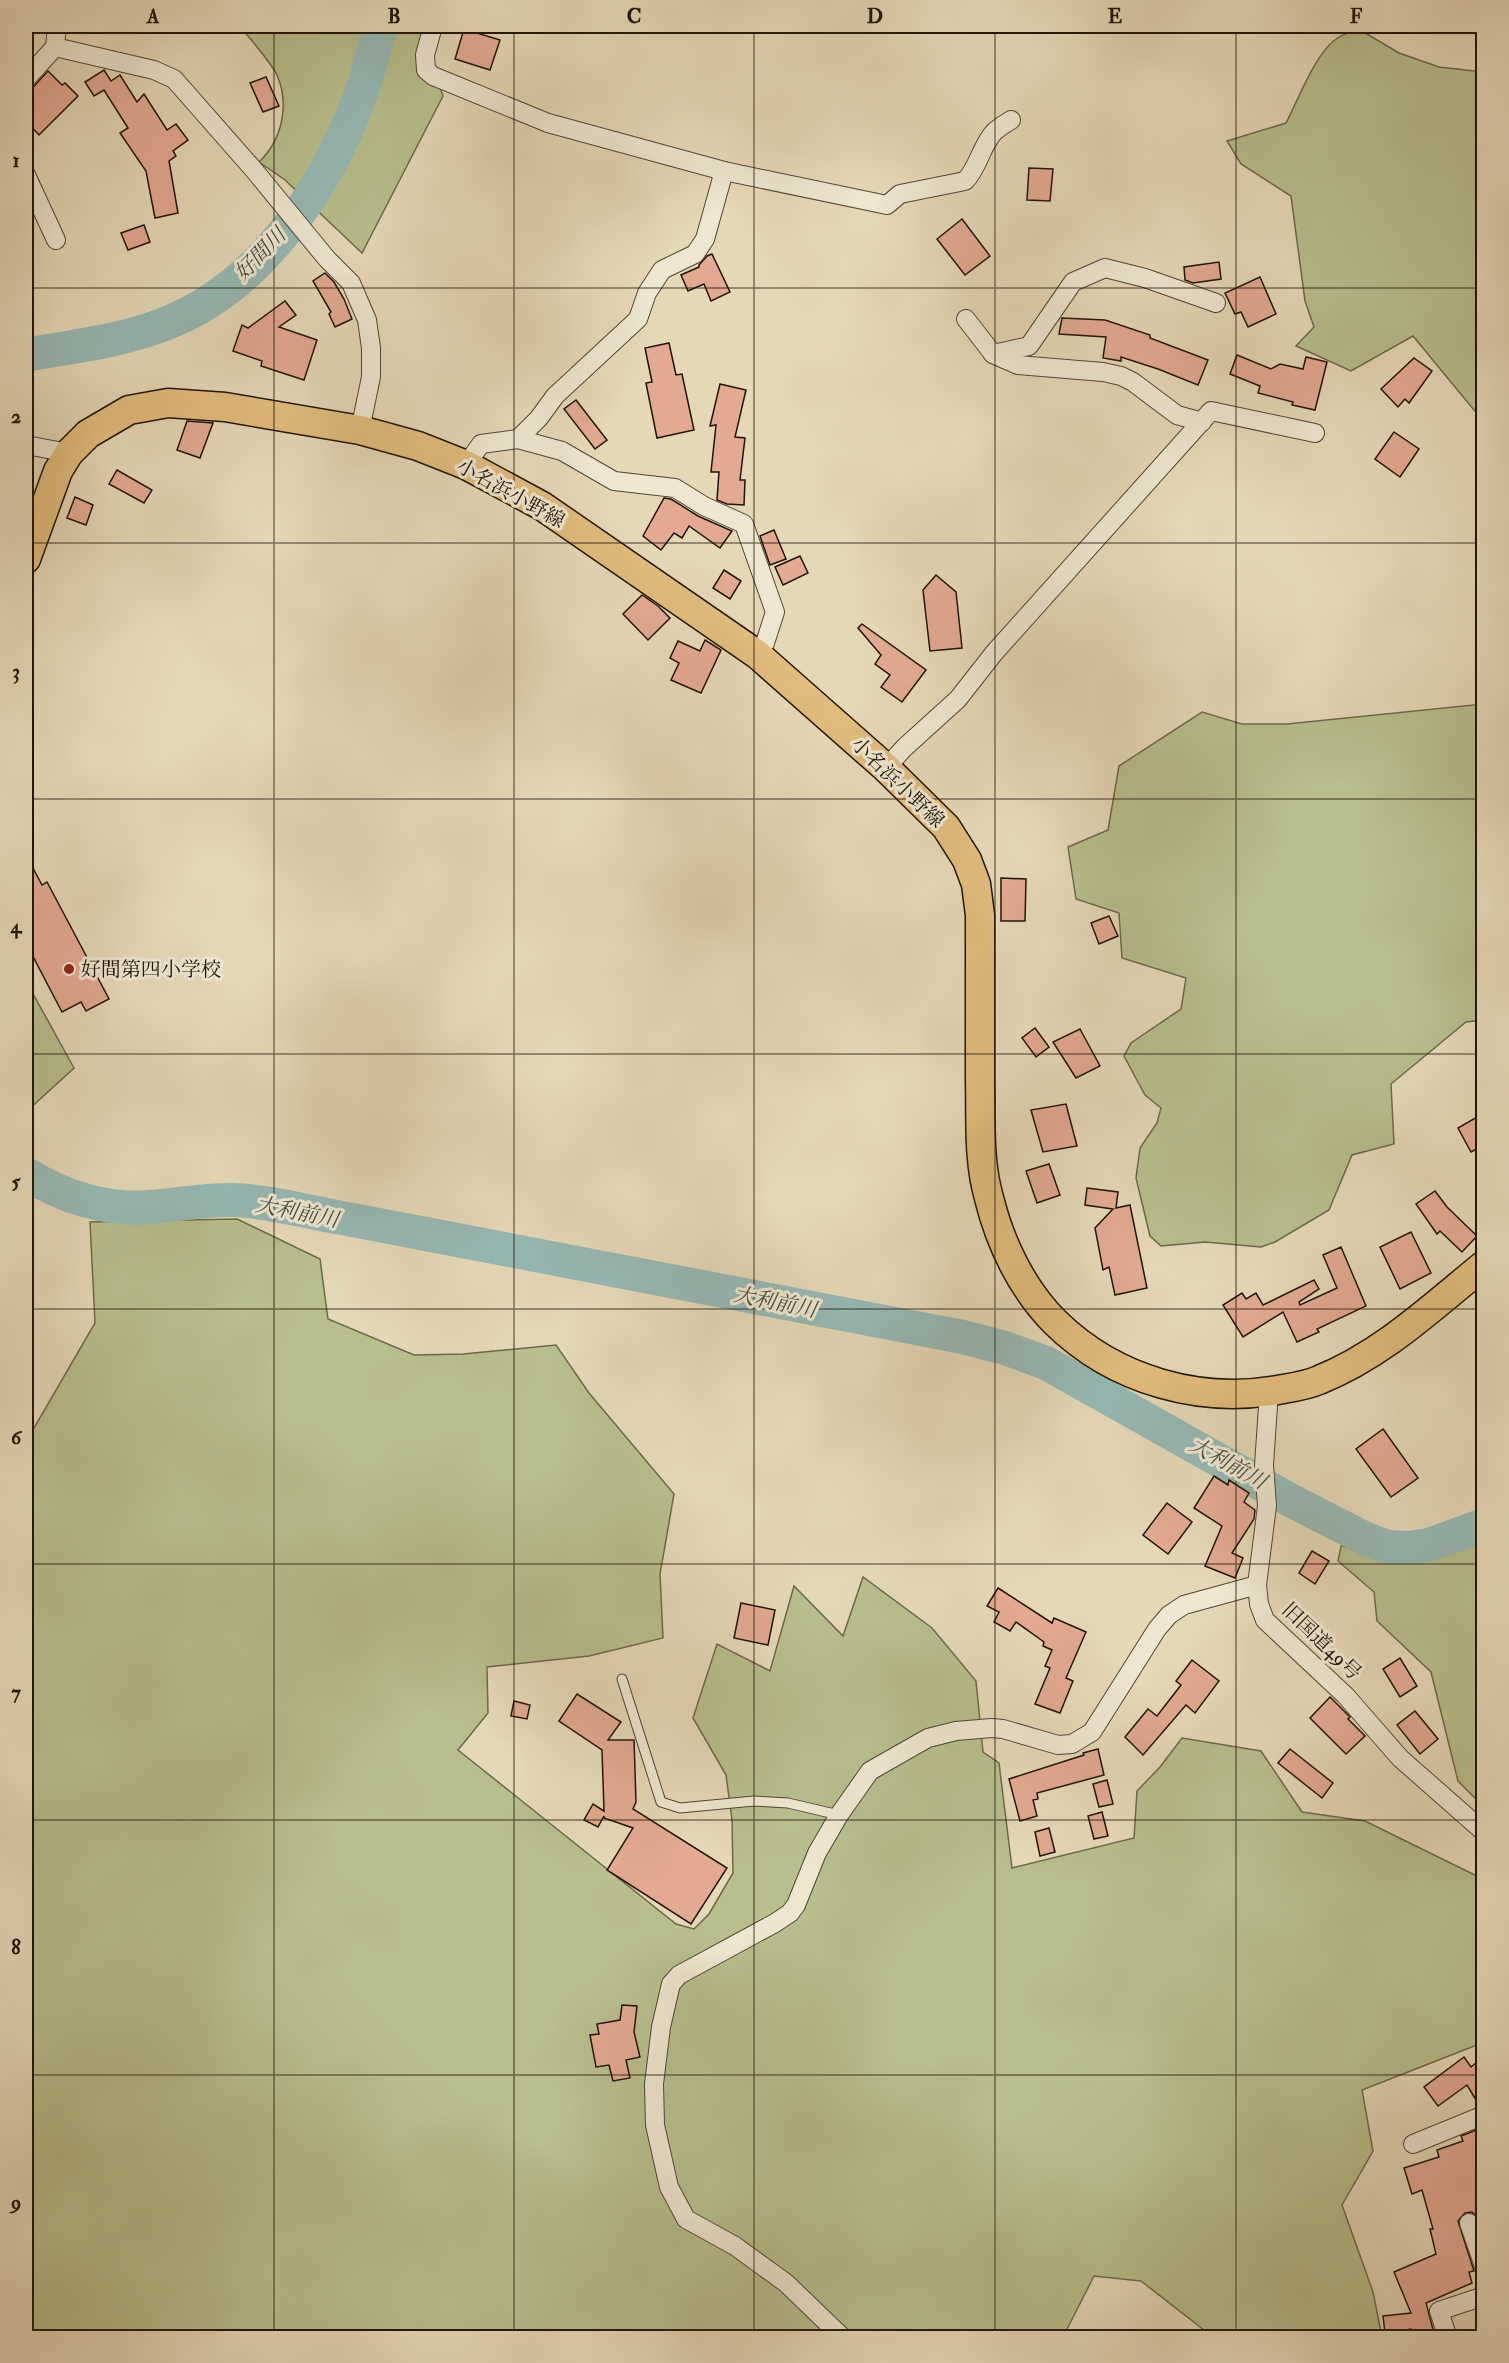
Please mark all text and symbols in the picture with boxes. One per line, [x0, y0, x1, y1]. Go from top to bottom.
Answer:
text: A [146, 4, 160, 29]
text: B [387, 4, 401, 29]
text: C [627, 4, 641, 29]
text: D [867, 4, 883, 29]
text: E [1108, 4, 1123, 29]
text: F [1350, 4, 1363, 29]
text: 1 [12, 148, 20, 173]
water label: 好間川 [229, 221, 293, 286]
text: 2 [11, 404, 21, 429]
street label: 小名浜小野線 [452, 453, 569, 533]
text: 3 [12, 659, 20, 684]
street label: 小名浜小野線 [846, 732, 949, 833]
text: 4 [10, 914, 23, 939]
place label: 好間第四小学校 [81, 957, 221, 982]
marker: 好間第四小学校 [62, 962, 76, 976]
text: 5 [12, 1169, 22, 1194]
water label: 大利前川 [253, 1191, 343, 1234]
water label: 大利前川 [731, 1281, 821, 1324]
text: 6 [11, 1425, 23, 1450]
water label: 大利前川 [1184, 1431, 1273, 1497]
street label: 旧国道49号 [1277, 1597, 1367, 1685]
text: 7 [11, 1680, 21, 1705]
text: 8 [11, 1935, 21, 1960]
text: 9 [9, 2190, 21, 2215]

